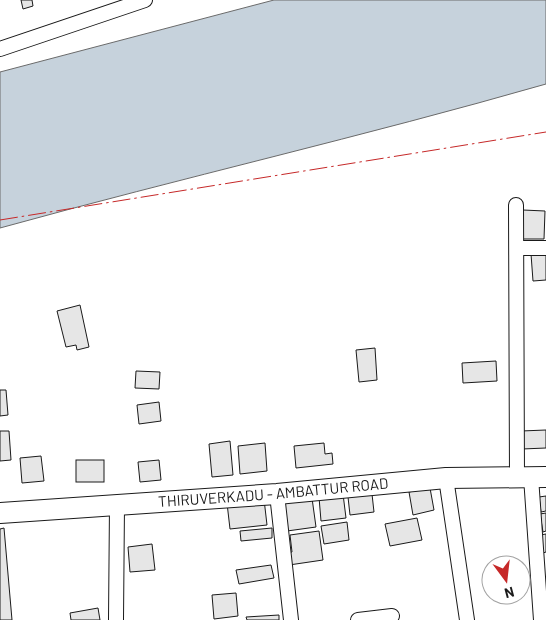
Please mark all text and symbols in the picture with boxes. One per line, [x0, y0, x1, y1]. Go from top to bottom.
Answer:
street label: THIRUVERKADU - AMBATTUR ROAD [158, 474, 389, 510]
north arrow [481, 555, 531, 605]
text: N [503, 584, 516, 602]

